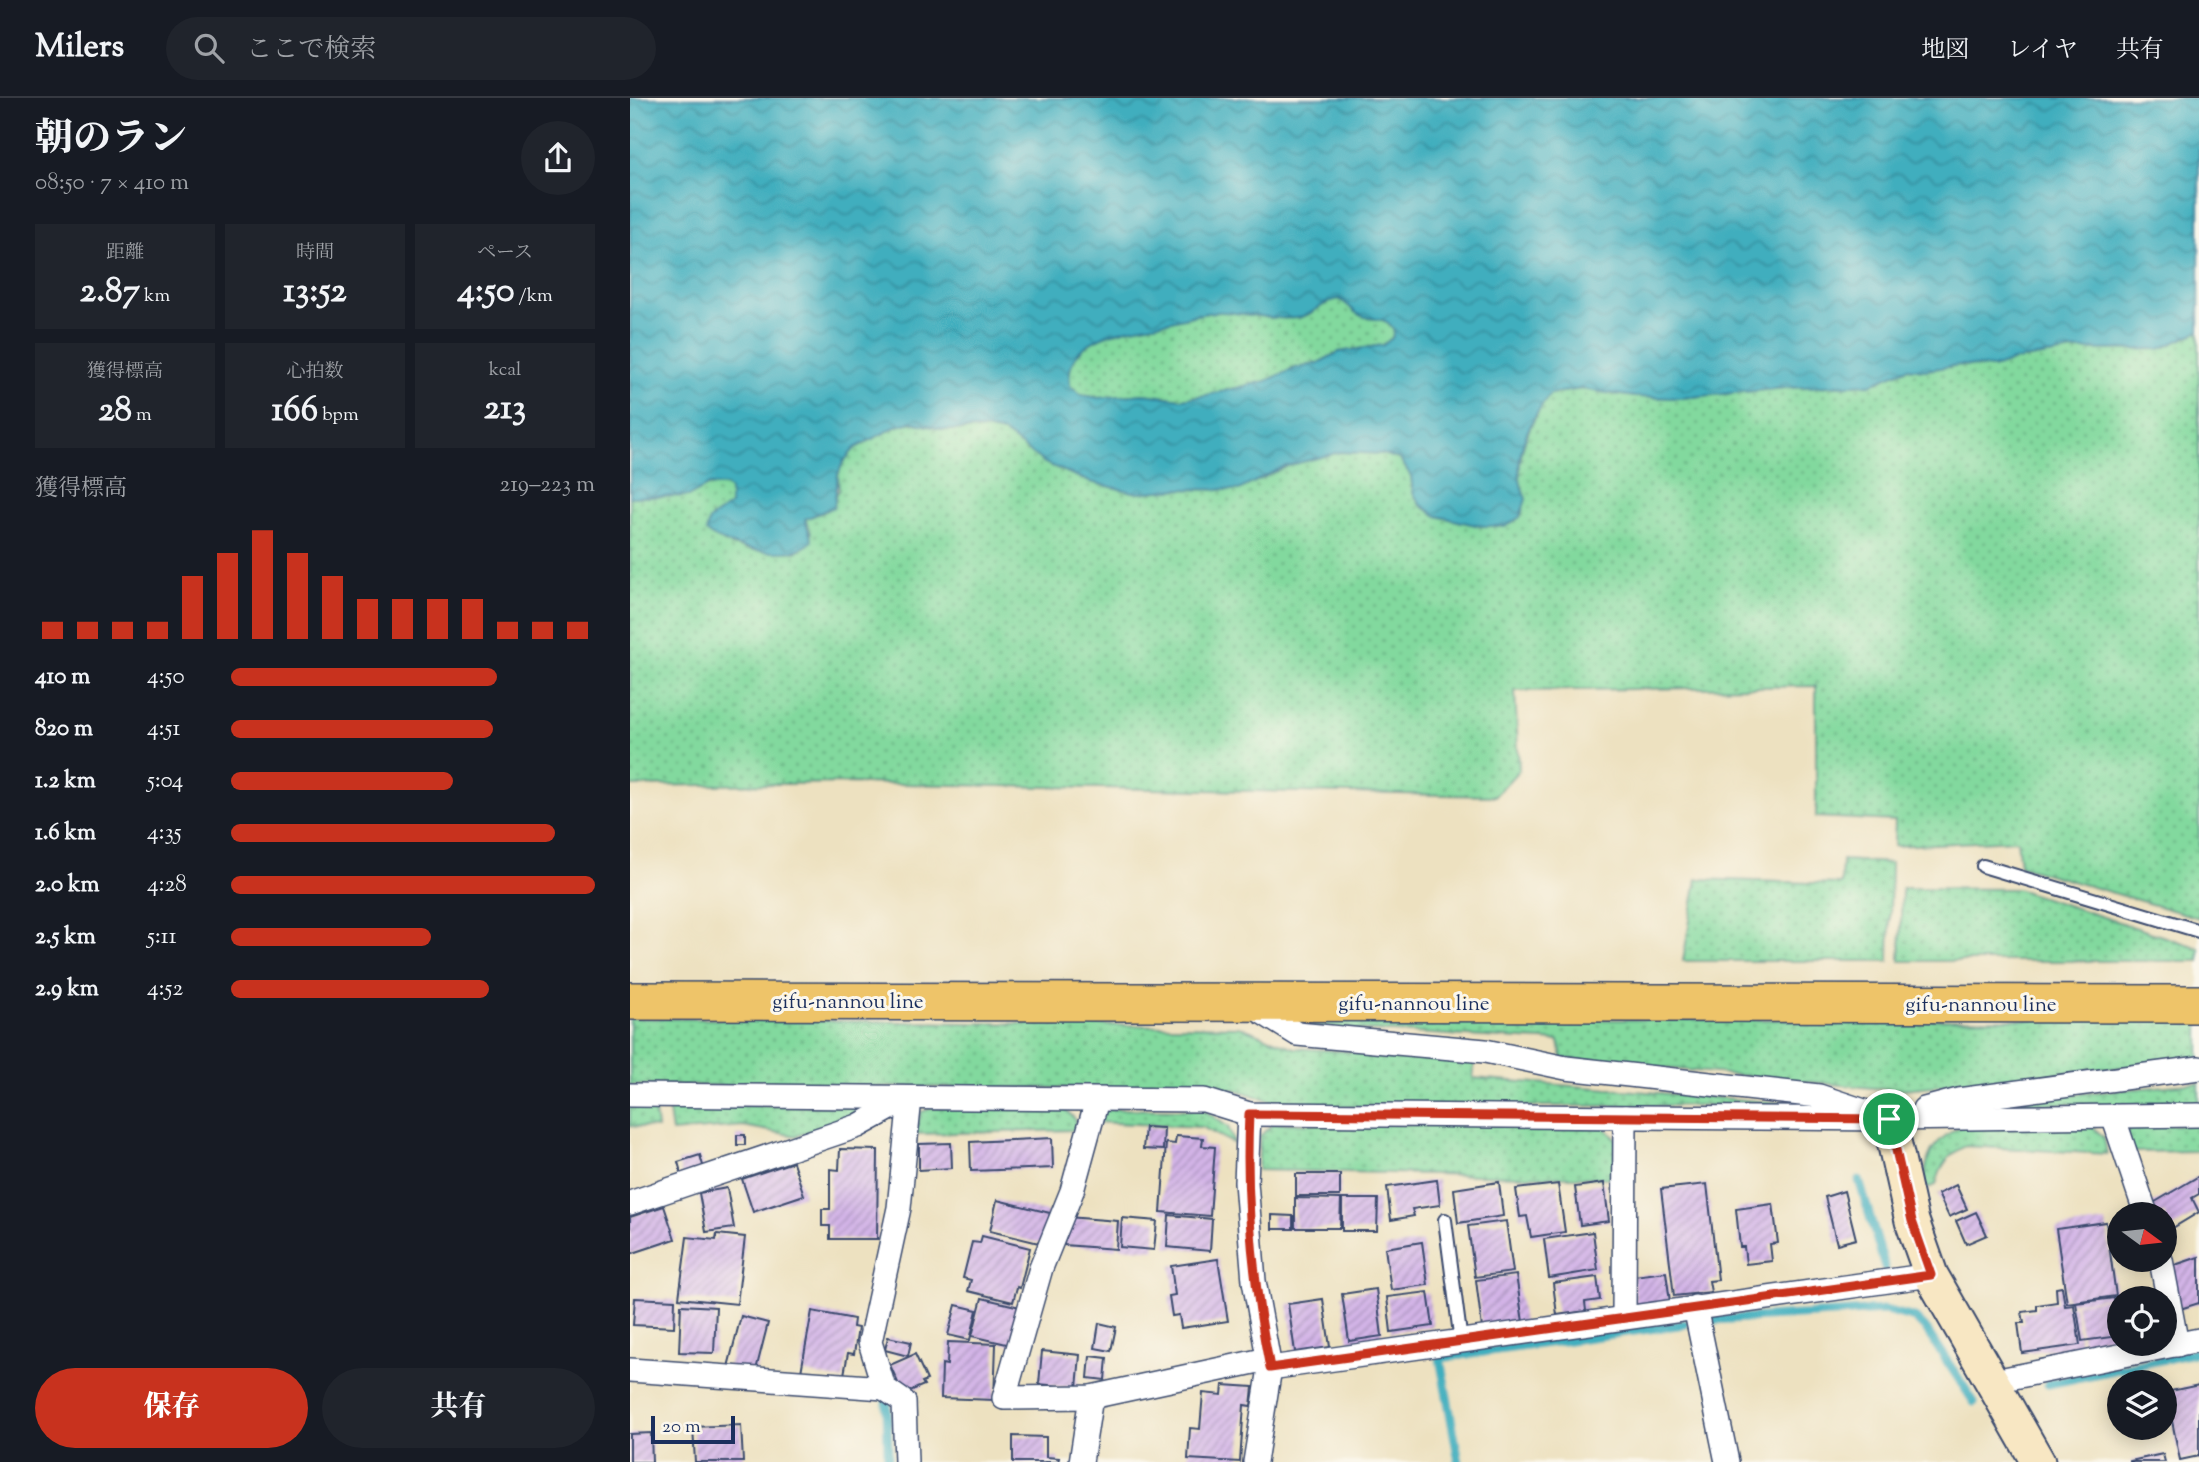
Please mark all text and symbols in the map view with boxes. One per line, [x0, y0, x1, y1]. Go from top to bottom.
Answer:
search box [166, 17, 656, 80]
text: Milers [35, 24, 124, 72]
icon: search [190, 29, 228, 67]
text: ここで検索 [246, 32, 376, 69]
text: 地図 [1921, 34, 1969, 68]
text: レイヤ [2007, 34, 2078, 68]
text: 共有 [2116, 34, 2164, 68]
text: 朝のラン [35, 114, 187, 168]
button: share [521, 121, 595, 195]
text: 08:50 · 7 × 410 m [35, 167, 189, 200]
text: 距離 [106, 240, 144, 267]
text: 時間 [296, 240, 334, 267]
text: ペース [477, 240, 533, 267]
text: 2.87 [80, 267, 140, 318]
text: 13:52 [283, 267, 347, 318]
text: 4:50 [457, 267, 514, 318]
text: km [140, 283, 170, 310]
text: /km [514, 283, 553, 310]
text: kcal [489, 357, 521, 384]
text: 獲得標高 [87, 359, 163, 386]
text: 心拍数 [286, 359, 344, 386]
text: 213 [484, 384, 526, 435]
text: 28 [98, 386, 132, 437]
text: 166 [271, 386, 318, 437]
text: m [132, 402, 152, 429]
text: bpm [318, 402, 359, 429]
text: 219–223 m [499, 469, 595, 502]
text: 獲得標高 [35, 473, 127, 506]
text: 410 m [35, 661, 90, 694]
text: 4:50 [147, 661, 185, 694]
text: 820 m [35, 713, 93, 746]
text: 4:51 [147, 713, 180, 746]
text: 1.2 km [35, 765, 96, 798]
text: 5:04 [147, 765, 183, 798]
text: 1.6 km [35, 817, 96, 850]
text: 4:35 [147, 817, 182, 850]
text: 2.0 km [35, 869, 100, 902]
text: 4:28 [147, 869, 187, 902]
text: 2.5 km [35, 921, 96, 954]
text: 5:11 [147, 921, 177, 954]
text: 2.9 km [35, 973, 99, 1006]
text: 4:52 [147, 973, 183, 1006]
street label: gifu-nannou line [772, 988, 924, 1018]
street label: gifu-nannou line [1338, 990, 1490, 1020]
street label: gifu-nannou line [1905, 991, 2057, 1021]
pin [1859, 1089, 1919, 1149]
icon: arrive [1870, 1100, 1908, 1138]
north arrow [2107, 1202, 2177, 1272]
map controls [2107, 1202, 2177, 1440]
button: locate [2107, 1286, 2177, 1356]
button: 保存 [35, 1368, 308, 1448]
button: 共有 [322, 1368, 595, 1448]
button: layers [2107, 1370, 2177, 1440]
scale bar [651, 1413, 735, 1445]
text: 20 m [662, 1414, 701, 1441]

